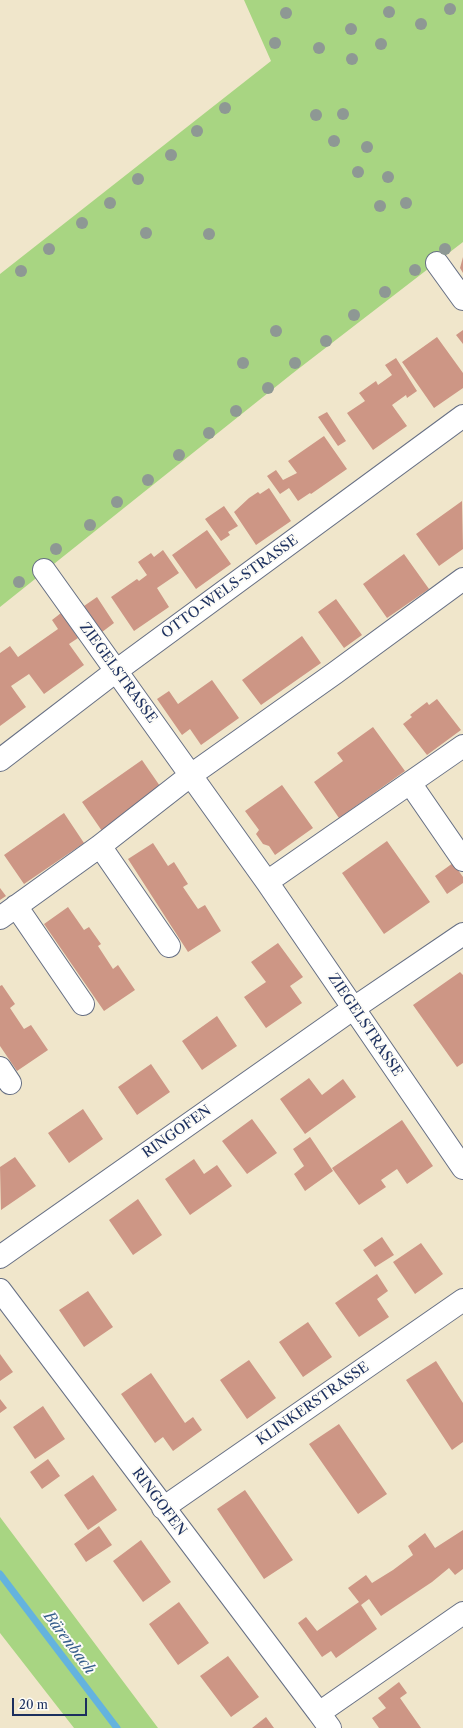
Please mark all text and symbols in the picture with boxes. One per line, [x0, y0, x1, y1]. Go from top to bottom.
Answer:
street label: OTTO-WELS-STRASSE [158, 532, 302, 642]
street label: ZIEGELSTRASSE [76, 619, 160, 727]
street label: ZIEGELSTRASSE [324, 970, 406, 1080]
street label: RINGOFEN [139, 1102, 215, 1162]
street label: KLINKERSTRASSE [253, 1359, 373, 1449]
street label: RINGOFEN [128, 1465, 190, 1539]
water label: Bärenbach [39, 1608, 99, 1678]
scale bar [14, 1690, 89, 1716]
text: 20 m [19, 1697, 48, 1712]

